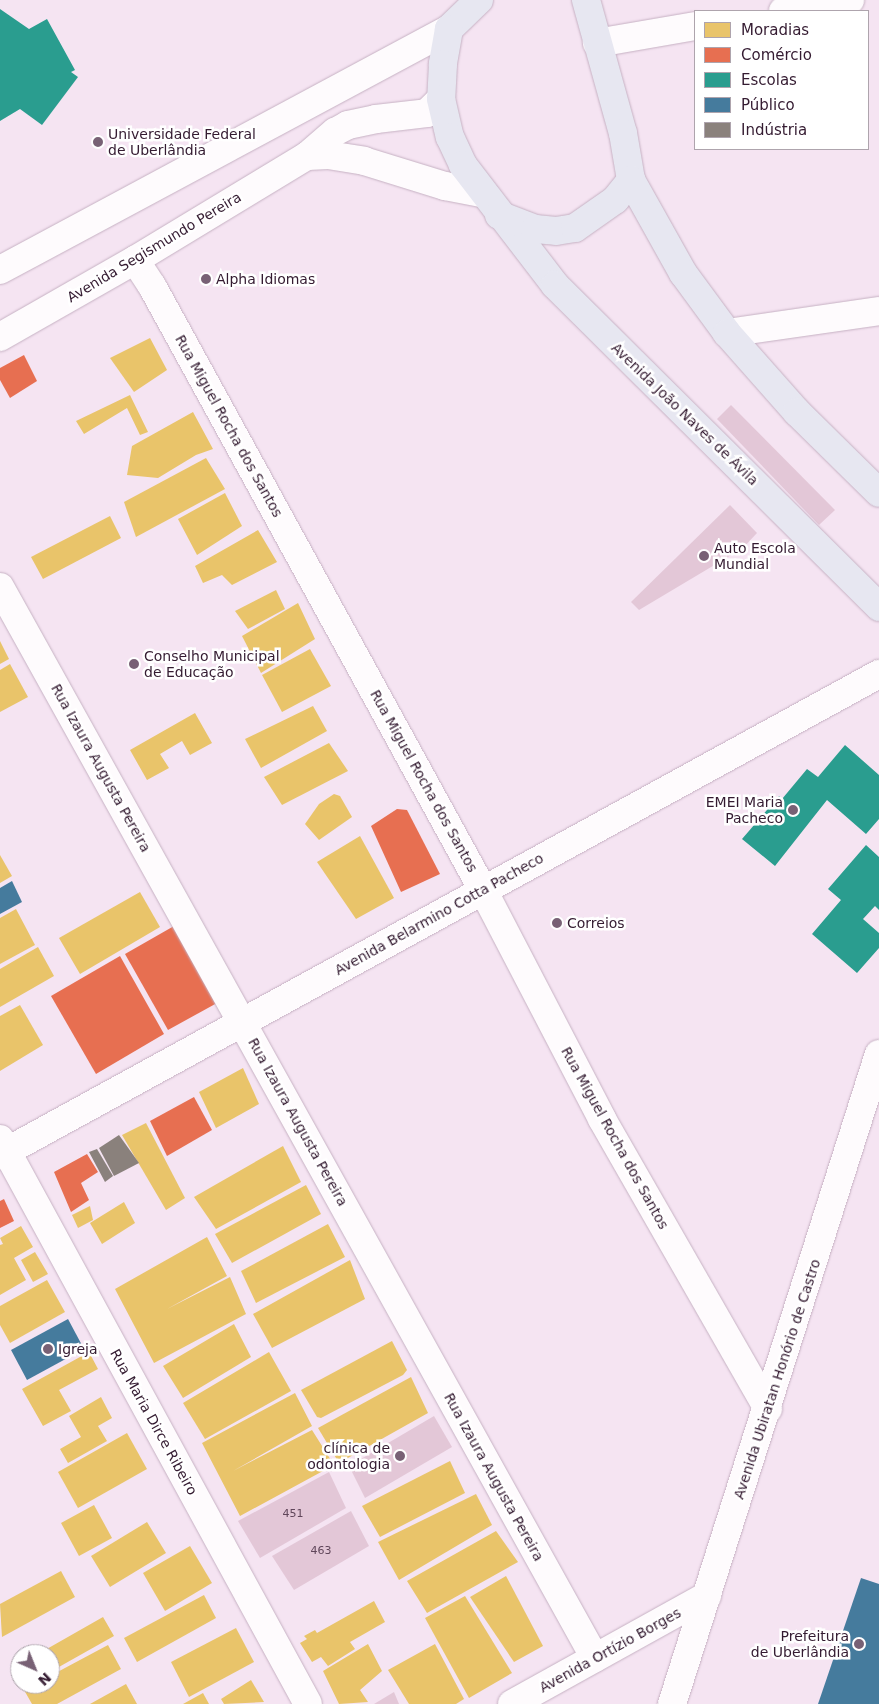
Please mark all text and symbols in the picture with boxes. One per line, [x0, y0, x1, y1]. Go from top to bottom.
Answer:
legend [694, 10, 869, 150]
text: Moradias [741, 21, 809, 39]
text: Comércio [741, 46, 812, 64]
text: Escolas [741, 71, 797, 89]
text: Público [741, 96, 795, 114]
text: Indústria [741, 121, 807, 139]
place label: Universidade Federal de Uberlândia [108, 126, 256, 158]
marker: Universidade Federal de Uberlândia [92, 136, 104, 148]
street label: Avenida Segismundo Pereira [64, 188, 244, 306]
place label: Alpha Idiomas [216, 271, 315, 287]
marker: Alpha Idiomas [200, 273, 212, 285]
street label: Rua Miguel Rocha dos Santos [172, 332, 286, 520]
street label: Avenida João Naves de Ávila [608, 339, 762, 489]
place label: Auto Escola Mundial [714, 540, 796, 572]
marker: Auto Escola Mundial [698, 550, 710, 562]
place label: Conselho Municipal de Educação [144, 648, 280, 680]
marker: Conselho Municipal de Educação [128, 658, 140, 670]
street label: Rua Izaura Augusta Pereira [48, 681, 154, 855]
street label: Rua Miguel Rocha dos Santos [367, 687, 481, 875]
place label: EMEI Maria Pacheco [706, 794, 783, 826]
marker: EMEI Maria Pacheco [787, 804, 799, 816]
street label: Avenida Belarmino Cotta Pacheco [332, 849, 546, 979]
place label: Correios [567, 915, 625, 931]
marker: Correios [551, 917, 563, 929]
street label: Rua Izaura Augusta Pereira [245, 1035, 351, 1209]
street label: Rua Miguel Rocha dos Santos [558, 1044, 672, 1232]
street label: Avenida Ubiratan Honório de Castro [730, 1257, 824, 1501]
place label: Igreja [58, 1341, 98, 1357]
marker: Igreja [42, 1343, 54, 1355]
street label: Rua Maria Dirce Ribeiro [107, 1346, 201, 1498]
street label: Rua Izaura Augusta Pereira [441, 1390, 547, 1564]
place label: clínica de odontologia [307, 1440, 390, 1472]
marker: clínica de odontologia [394, 1450, 406, 1462]
house number: 451 [283, 1507, 303, 1521]
house number: 463 [311, 1544, 331, 1558]
street label: Avenida Ortízio Borges [536, 1604, 684, 1696]
place label: Prefeitura de Uberlândia [751, 1628, 849, 1660]
marker: Prefeitura de Uberlândia [853, 1638, 865, 1650]
north arrow [10, 1644, 60, 1694]
text: N [35, 1669, 54, 1689]

